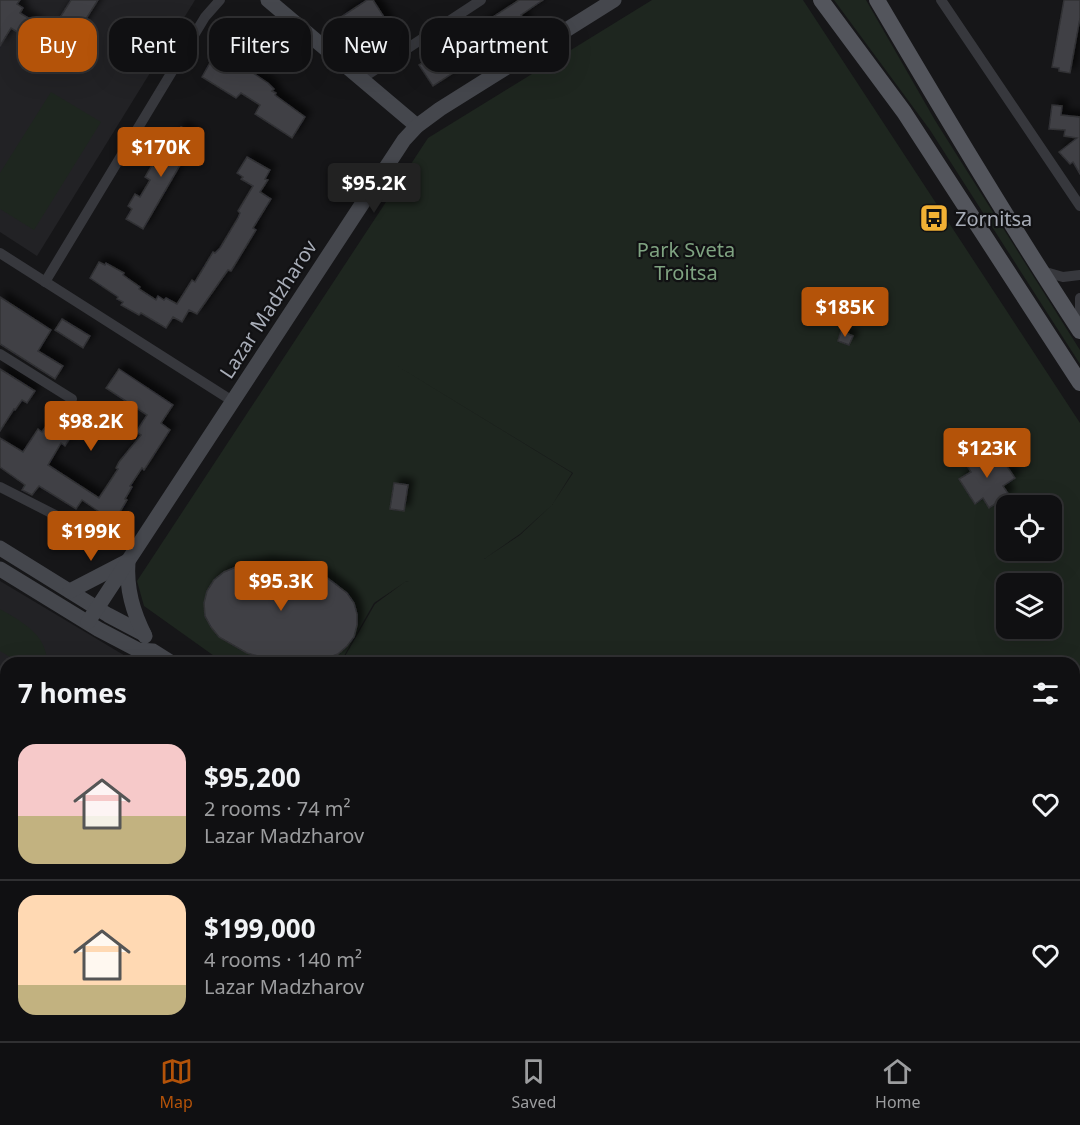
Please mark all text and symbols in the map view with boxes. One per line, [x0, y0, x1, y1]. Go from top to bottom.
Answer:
chip: Buy [18, 18, 97, 72]
chip: Rent [109, 18, 197, 72]
chip: Filters [209, 18, 311, 72]
chip: New [323, 18, 409, 72]
chip: Apartment [421, 18, 569, 72]
pin: $170K [119, 127, 203, 178]
text: $170K [131, 133, 191, 160]
pin: $95.2K [325, 163, 423, 214]
text: $95.2K [342, 169, 406, 196]
bus stop icon: Zornitsa [918, 202, 950, 234]
place label: Zornitsa [955, 205, 1032, 232]
street label: Lazar Madzharov [213, 234, 323, 384]
park label: Park Sveta Troitsa [637, 236, 735, 286]
pin: $185K [803, 287, 887, 338]
text: $185K [815, 293, 875, 320]
pin: $98.2K [42, 401, 140, 452]
text: $98.2K [59, 407, 123, 434]
pin: $123K [945, 428, 1029, 479]
text: $123K [957, 434, 1017, 461]
map controls [996, 495, 1062, 639]
button: locate [996, 495, 1062, 561]
pin: $199K [49, 511, 133, 562]
text: $199K [61, 517, 121, 544]
pin: $95.3K [232, 561, 330, 612]
text: $95.3K [249, 567, 313, 594]
button: layers [996, 573, 1062, 639]
text: 7 homes [18, 675, 127, 711]
icon: filters [1029, 677, 1062, 710]
text: $95,200 [204, 759, 301, 795]
icon: home [66, 768, 138, 840]
icon: heart [1029, 788, 1062, 821]
text: 2 rooms · 74 m² [204, 795, 351, 822]
text: Lazar Madzharov [204, 822, 364, 849]
text: $199,000 [204, 910, 316, 946]
icon: home [66, 919, 138, 991]
icon: heart [1029, 939, 1062, 972]
text: 4 rooms · 140 m² [204, 946, 362, 973]
text: Lazar Madzharov [204, 973, 364, 1000]
tab: Map [159, 1055, 193, 1113]
tab: Saved [512, 1055, 556, 1113]
tab: Home [875, 1055, 921, 1113]

